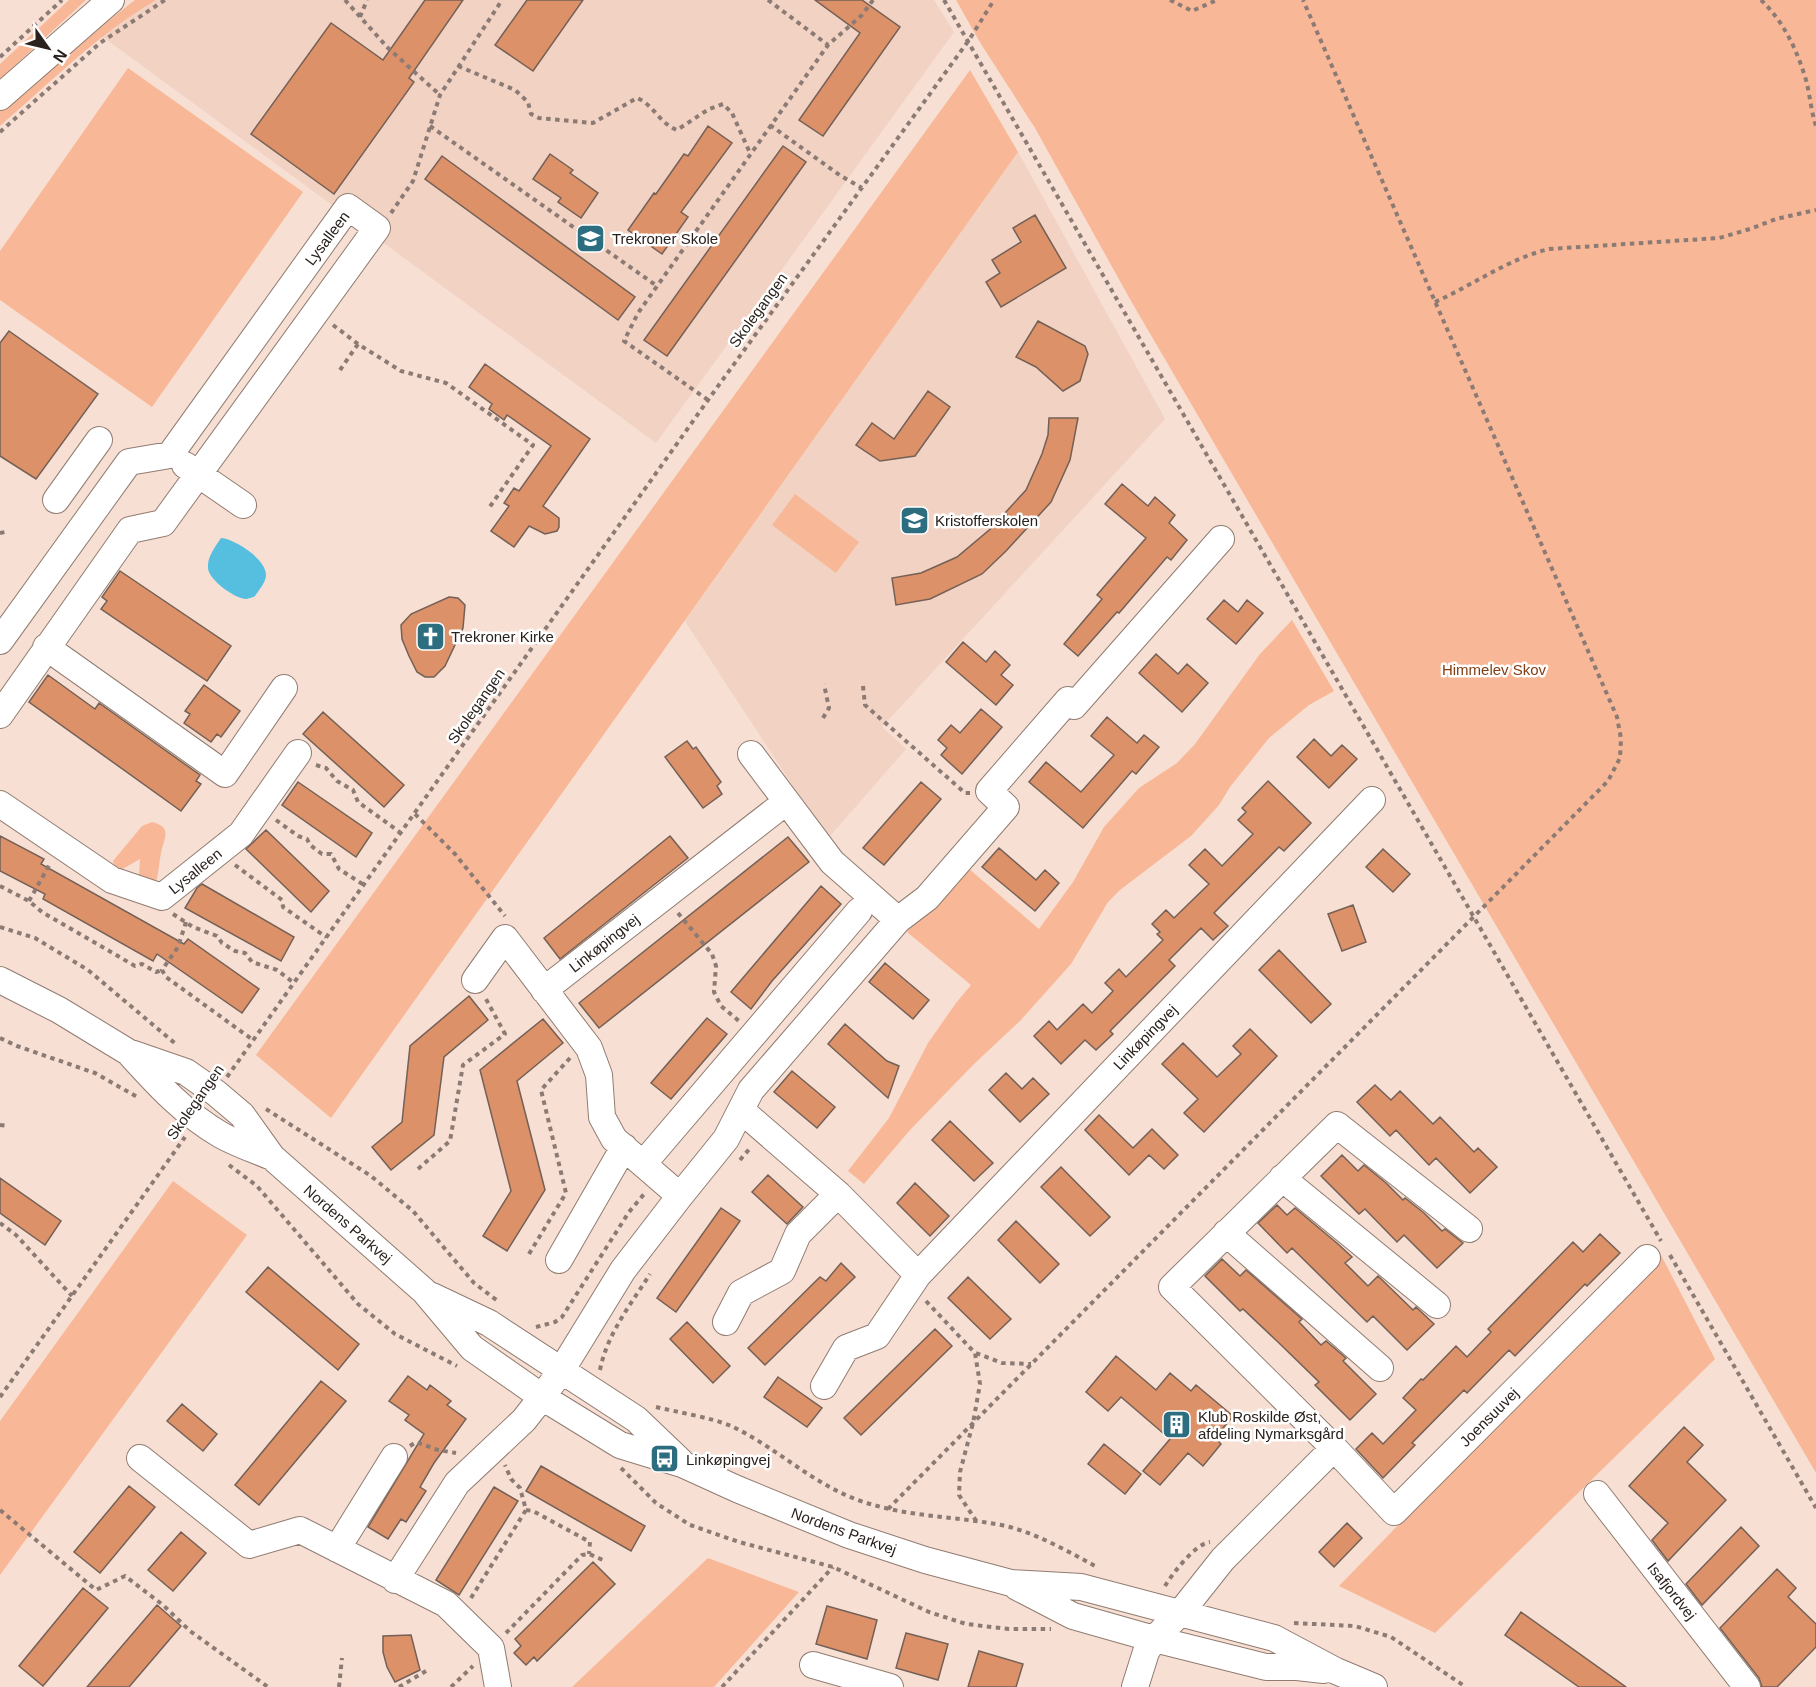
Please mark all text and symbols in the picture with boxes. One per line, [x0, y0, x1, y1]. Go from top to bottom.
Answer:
north arrow [18, 18, 78, 78]
text: N [50, 47, 70, 66]
street label: Lysalleen [301, 208, 353, 268]
school or university icon: Trekroner Skole [575, 222, 607, 254]
place label: Trekroner Skole [612, 230, 718, 247]
street label: Skolegangen [725, 270, 791, 350]
school or university icon: Kristofferskolen [898, 504, 930, 536]
place label: Kristofferskolen [935, 512, 1038, 529]
church icon: Trekroner Kirke [414, 620, 446, 652]
place label: Trekroner Kirke [451, 628, 554, 645]
park label: Himmelev Skov [1442, 661, 1547, 678]
street label: Skolegangen [444, 665, 508, 747]
street label: Lysalleen [165, 845, 225, 897]
street label: Linkøpingvej [566, 910, 642, 976]
street label: Linkøpingvej [1110, 1001, 1180, 1073]
street label: Skolegangen [163, 1061, 227, 1143]
street label: Nordens Parkvej [301, 1181, 395, 1267]
street label: Joensuuvej [1456, 1384, 1522, 1450]
place label: Klub Roskilde Øst, afdeling Nymarksgård [1198, 1408, 1344, 1442]
building icon: Klub Roskilde Øst, afdeling Nymarksgård [1161, 1409, 1193, 1441]
bus stop icon: Linkøpingvej [649, 1443, 681, 1475]
place label: Linkøpingvej [686, 1451, 770, 1468]
street label: Nordens Parkvej [789, 1504, 899, 1558]
street label: Isafjordvej [1644, 1559, 1700, 1623]

